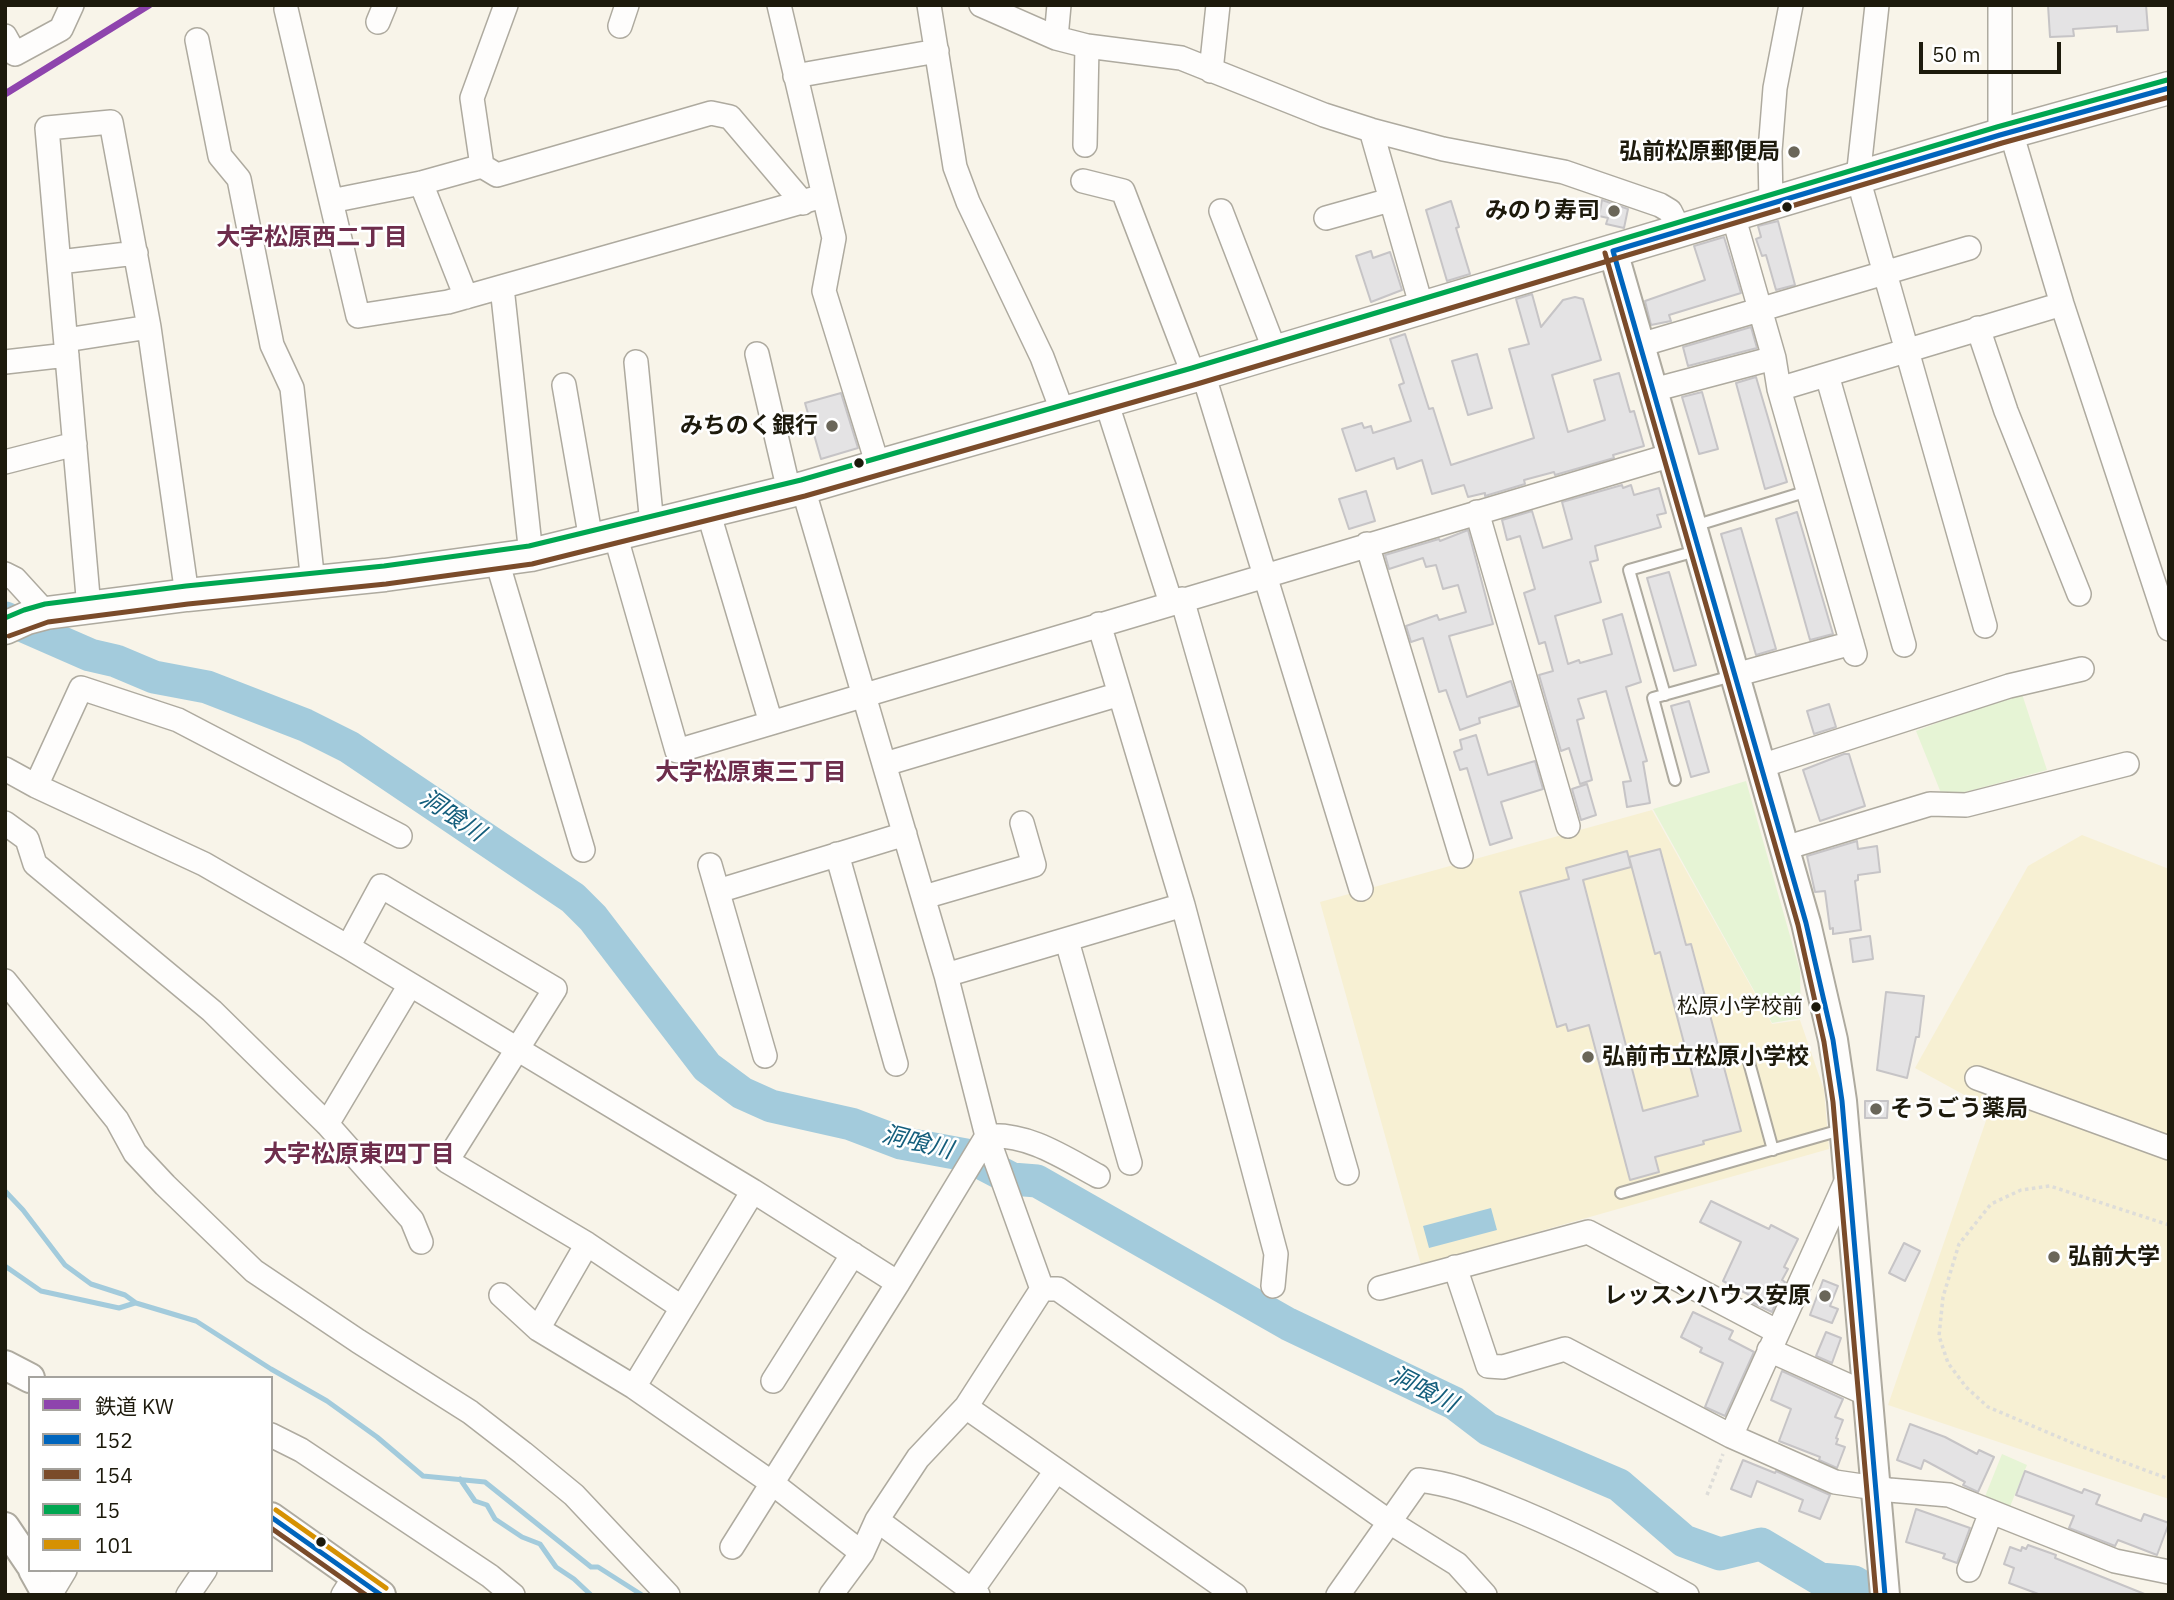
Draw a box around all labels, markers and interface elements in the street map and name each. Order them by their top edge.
scale bar [1922,28,2064,72]
text: 50 m [1932,40,1981,68]
place label: 弘前松原郵便局 [1619,138,1780,166]
marker: 弘前松原郵便局 [1786,144,1802,160]
place label: みのり寿司 [1485,197,1600,225]
unlabelled marker [1780,200,1794,214]
marker: みのり寿司 [1606,203,1622,219]
district label: 大字松原西二丁目 [216,224,408,252]
place label: みちのく銀行 [680,412,818,440]
marker: みちのく銀行 [824,418,840,434]
unlabelled marker [852,456,866,470]
district label: 大字松原東三丁目 [655,759,847,787]
water label: 洞喰川 [414,784,490,848]
place label: 松原小学校前 [1677,994,1803,1020]
marker: 松原小学校前 [1809,1000,1823,1014]
place label: 弘前市立松原小学校 [1602,1043,1809,1071]
marker: 弘前市立松原小学校 [1580,1049,1596,1065]
place label: そうごう薬局 [1890,1095,2028,1123]
marker: そうごう薬局 [1868,1101,1884,1117]
water label: 洞喰川 [879,1120,955,1166]
district label: 大字松原東四丁目 [263,1141,455,1169]
place label: 弘前大学 [2068,1243,2160,1271]
marker: 弘前大学 [2046,1249,2062,1265]
place label: レッスンハウス安原 [1604,1282,1811,1310]
marker: レッスンハウス安原 [1817,1288,1833,1304]
water label: 洞喰川 [1384,1361,1462,1419]
legend [28,1376,273,1572]
text: 鉄道 KW [95,1392,174,1420]
text: 152 [95,1426,133,1454]
text: 154 [95,1461,133,1489]
text: 15 [95,1496,120,1524]
text: 101 [95,1531,133,1559]
unlabelled marker [314,1535,328,1549]

